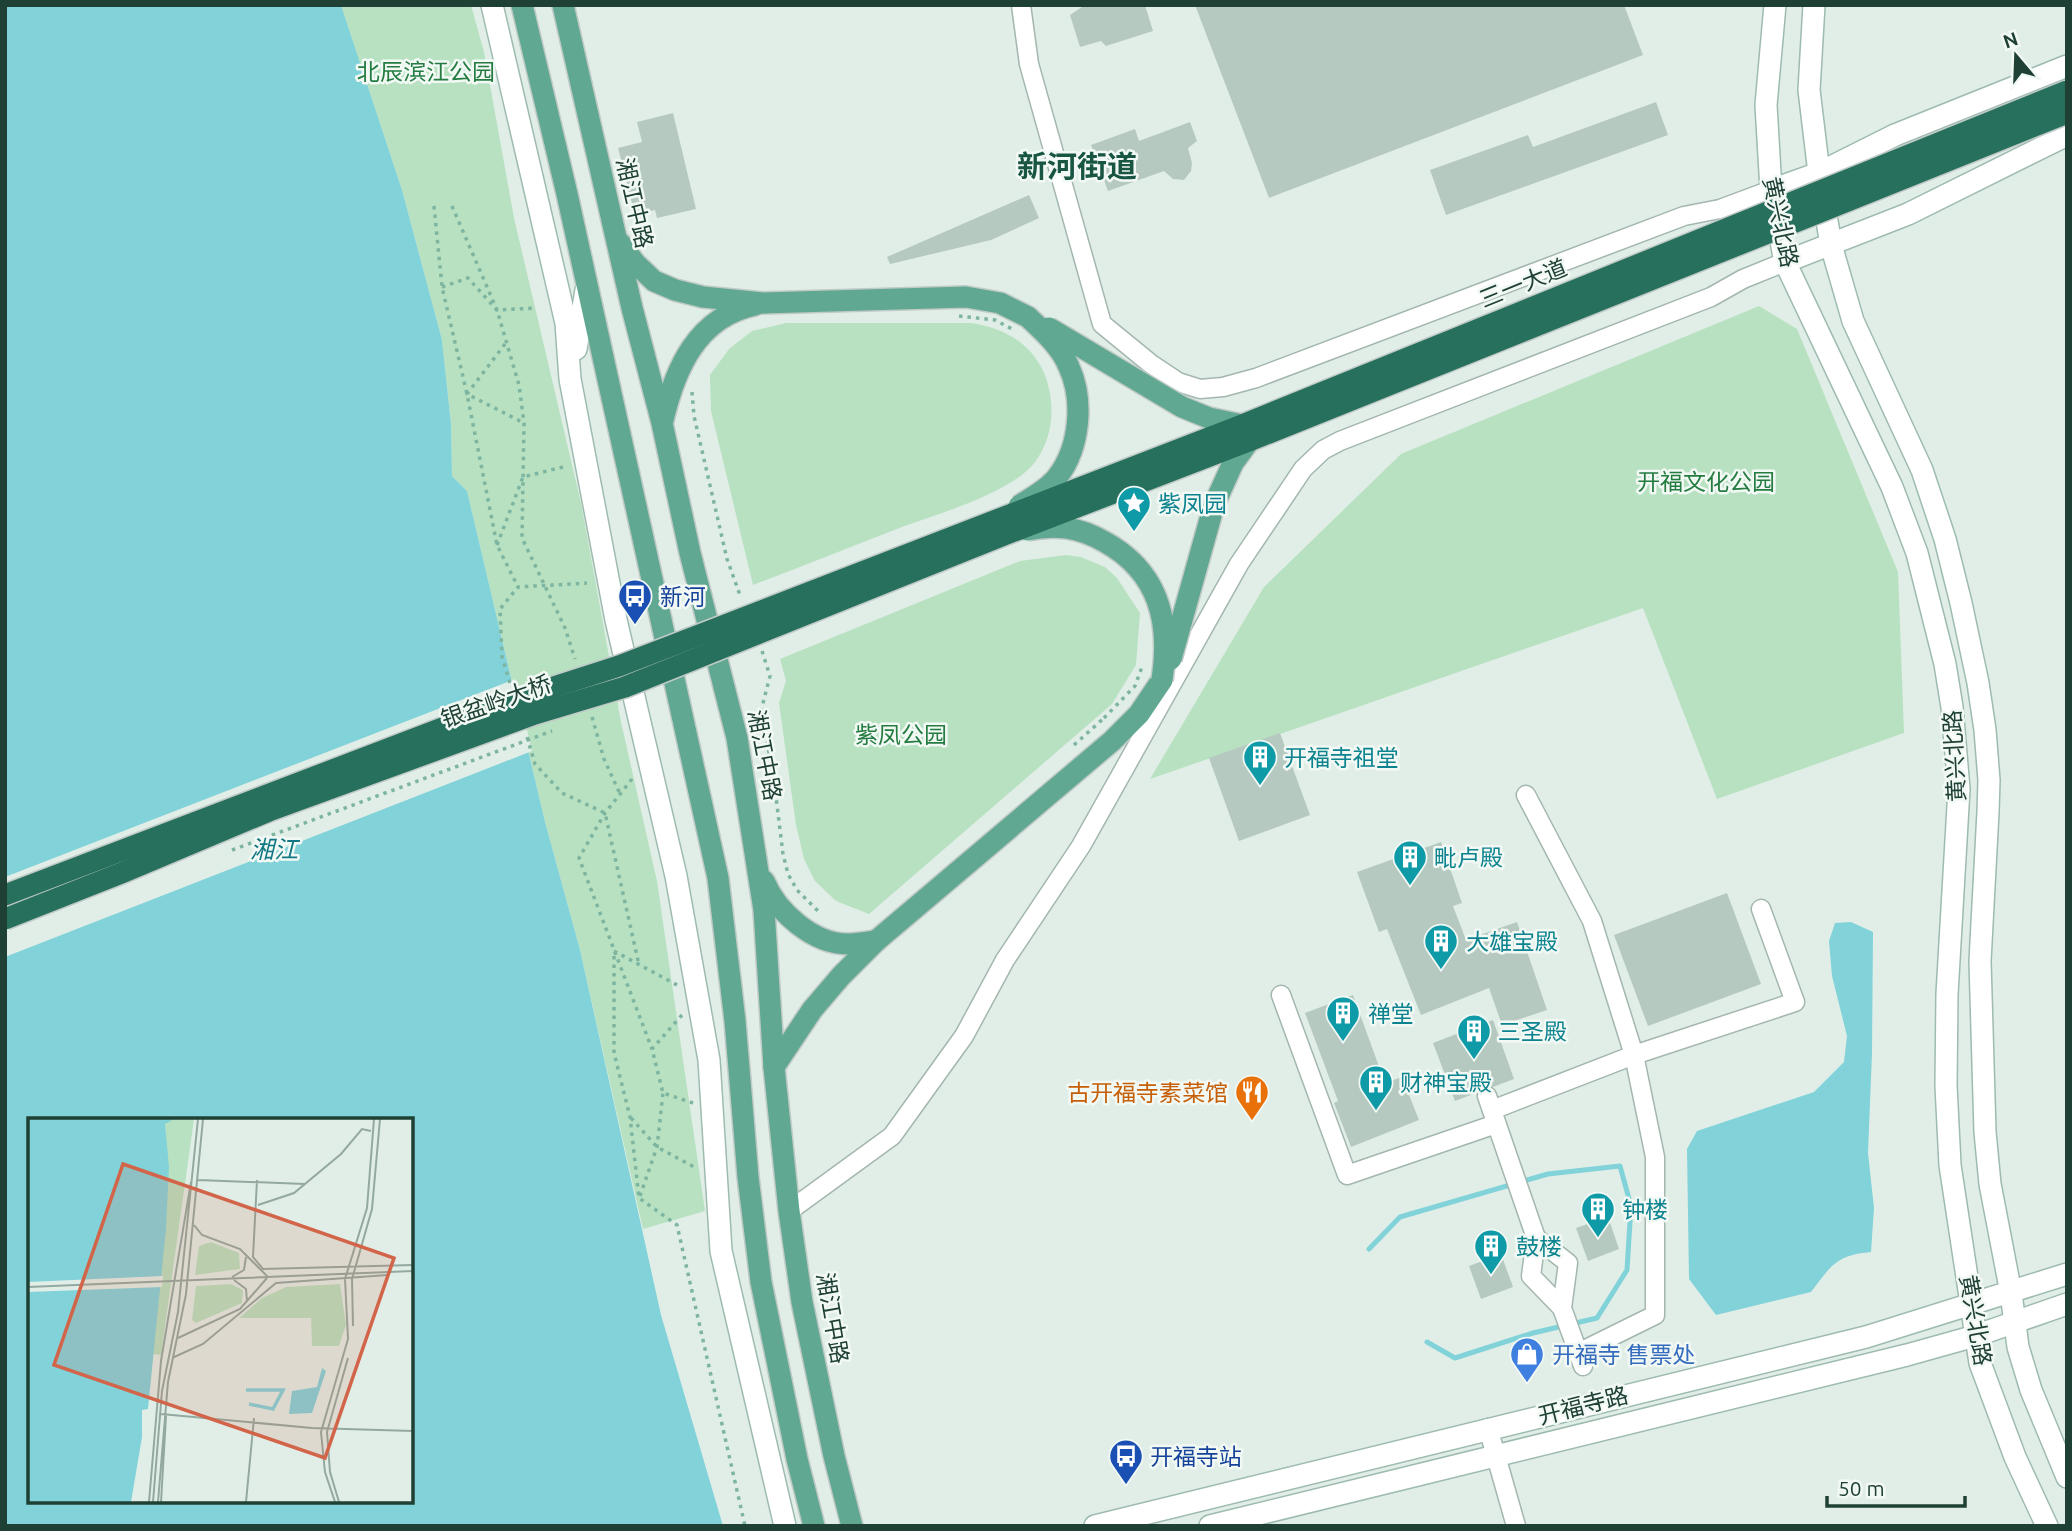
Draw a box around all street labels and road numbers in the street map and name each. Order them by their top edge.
street label: 湘江中路 [612,155,658,251]
street label: 黄兴北路 [1759,174,1803,270]
street label: 三一大道 [1476,254,1570,312]
street label: 银盆岭大桥 [438,670,554,732]
street label: 湘江中路 [744,707,786,803]
street label: 黄兴北路 [1939,709,1969,803]
street label: 湘江中路 [813,1271,853,1365]
street label: 黄兴北路 [1956,1273,1996,1367]
street label: 开福寺路 [1535,1382,1631,1428]

